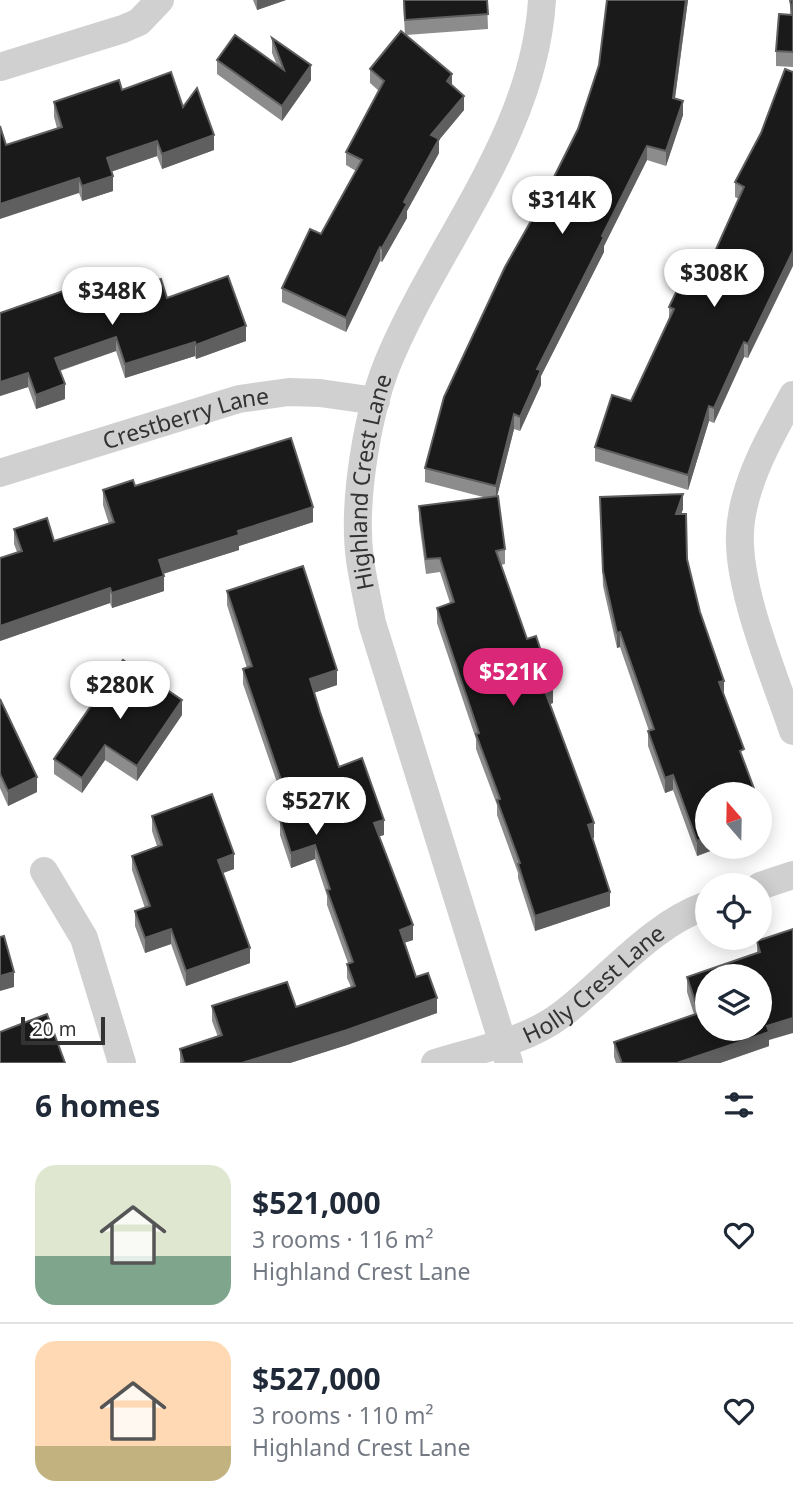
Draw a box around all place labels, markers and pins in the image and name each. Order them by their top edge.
pin: $314K [513,176,611,236]
pin: $308K [665,250,763,309]
pin: $348K [63,268,161,327]
pin: $521K [464,648,562,708]
pin: $280K [71,662,169,721]
pin: $527K [267,778,365,837]

